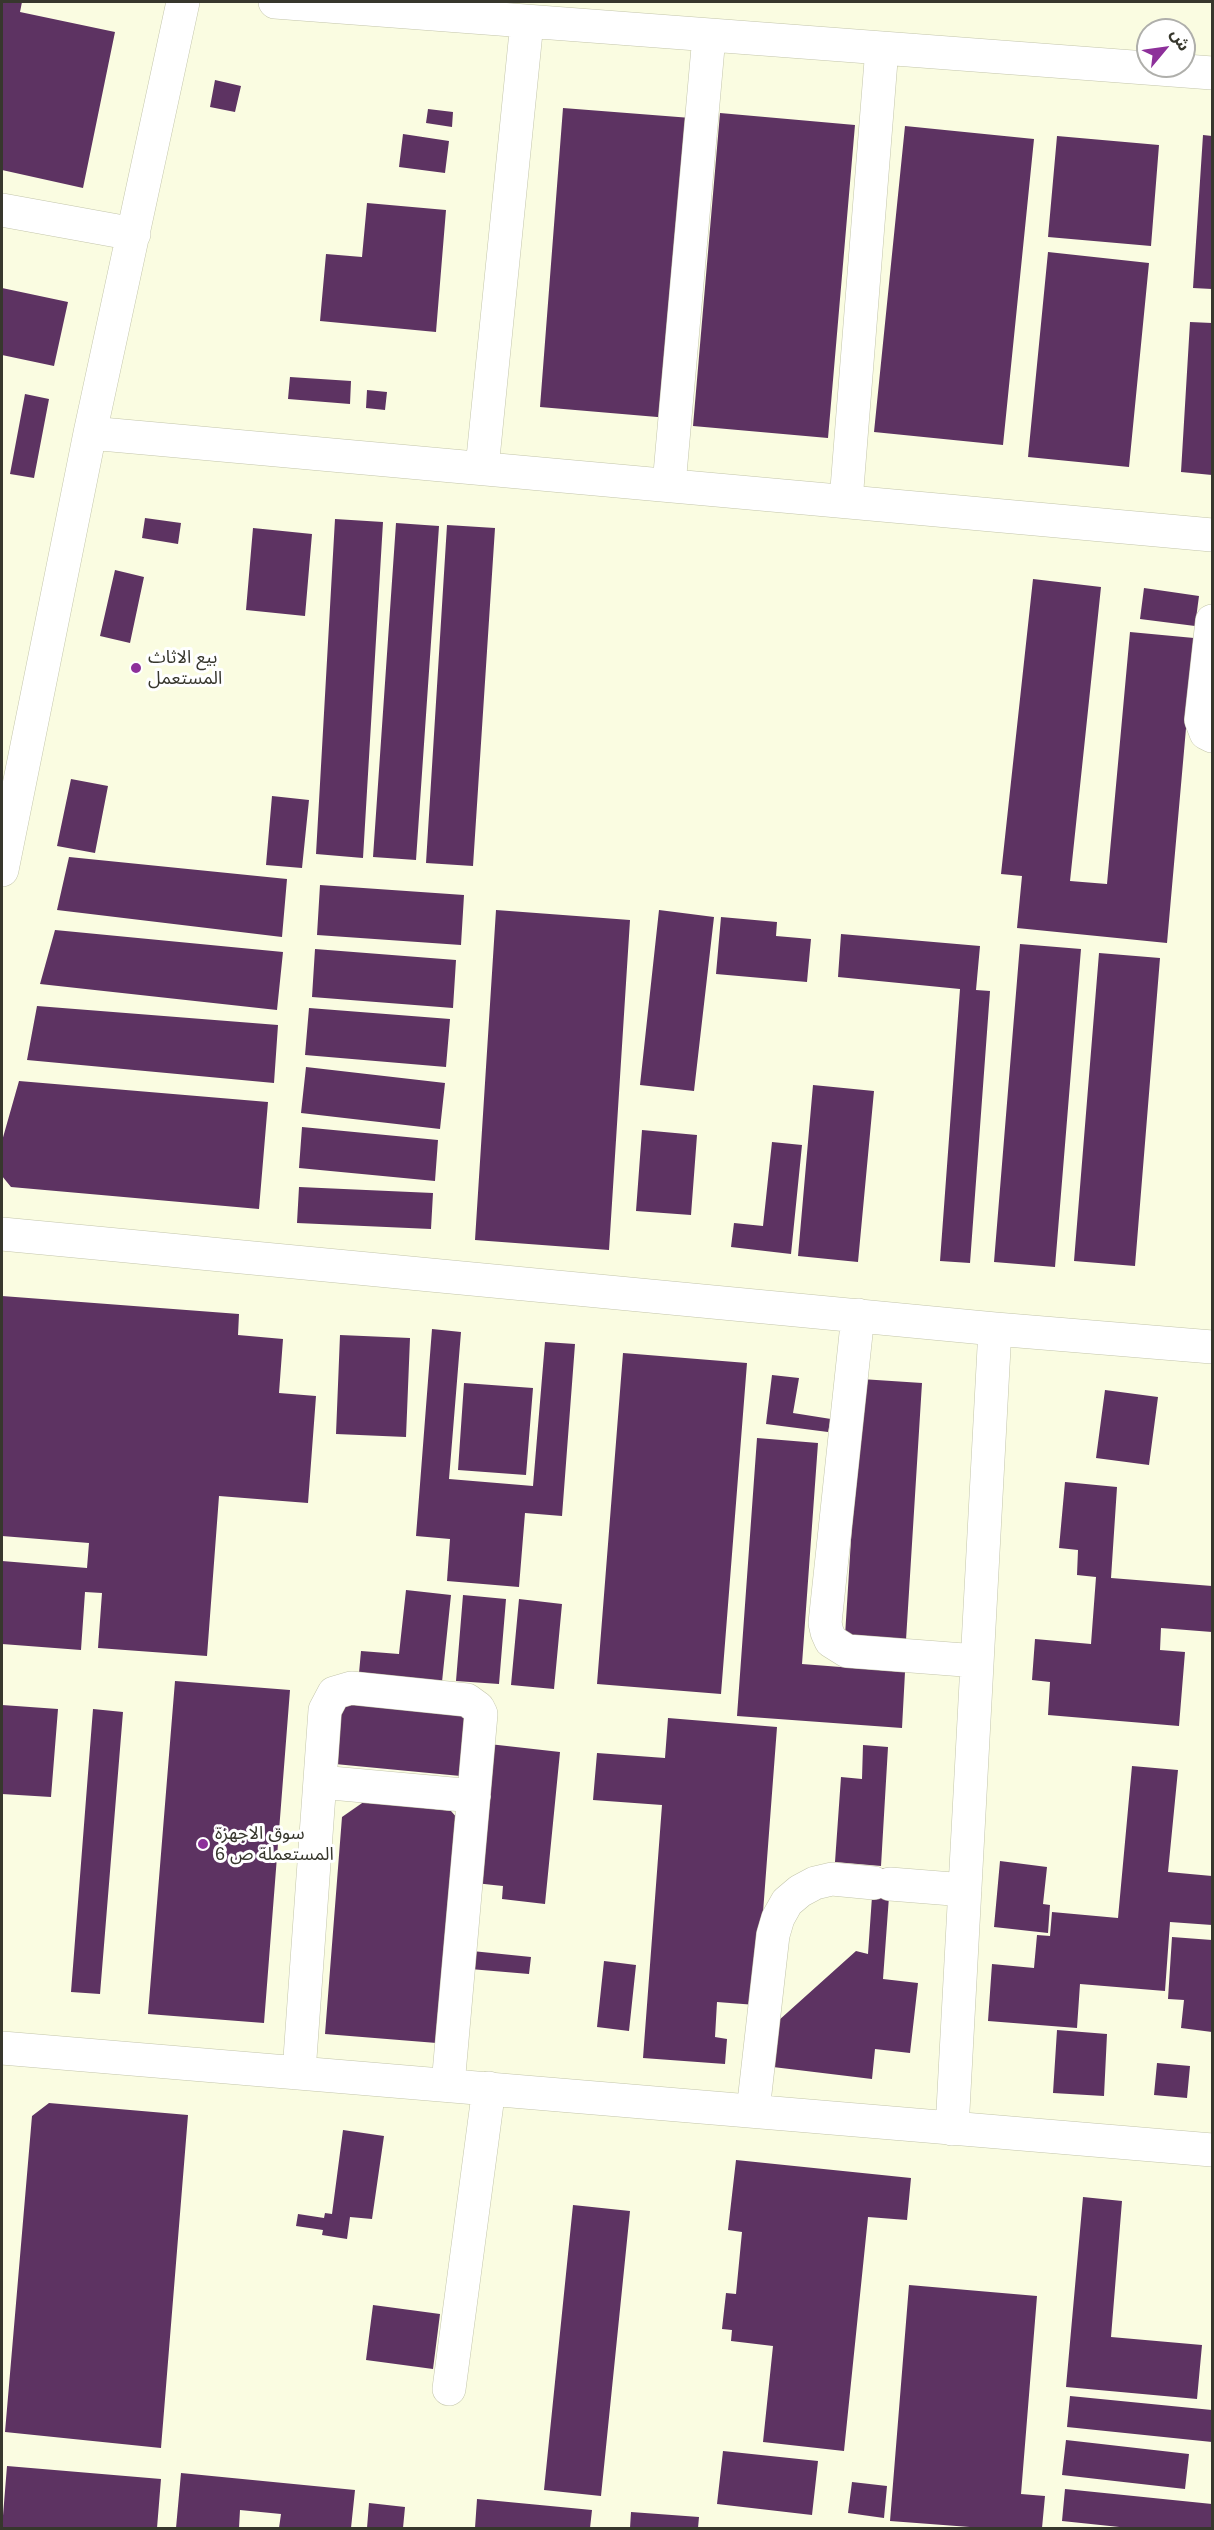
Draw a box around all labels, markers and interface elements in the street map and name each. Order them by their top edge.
north arrow [1136,18,1196,78]
text: ش [1168,26,1193,54]
place label: بيع الاثاث المستعمل [148,647,222,690]
marker: بيع الاثاث المستعمل [129,661,143,675]
place label: سوق الاجهزة المستعملة ص 6 [215,1823,334,1866]
marker: سوق الاجهزة المستعملة ص 6 [196,1837,210,1851]

